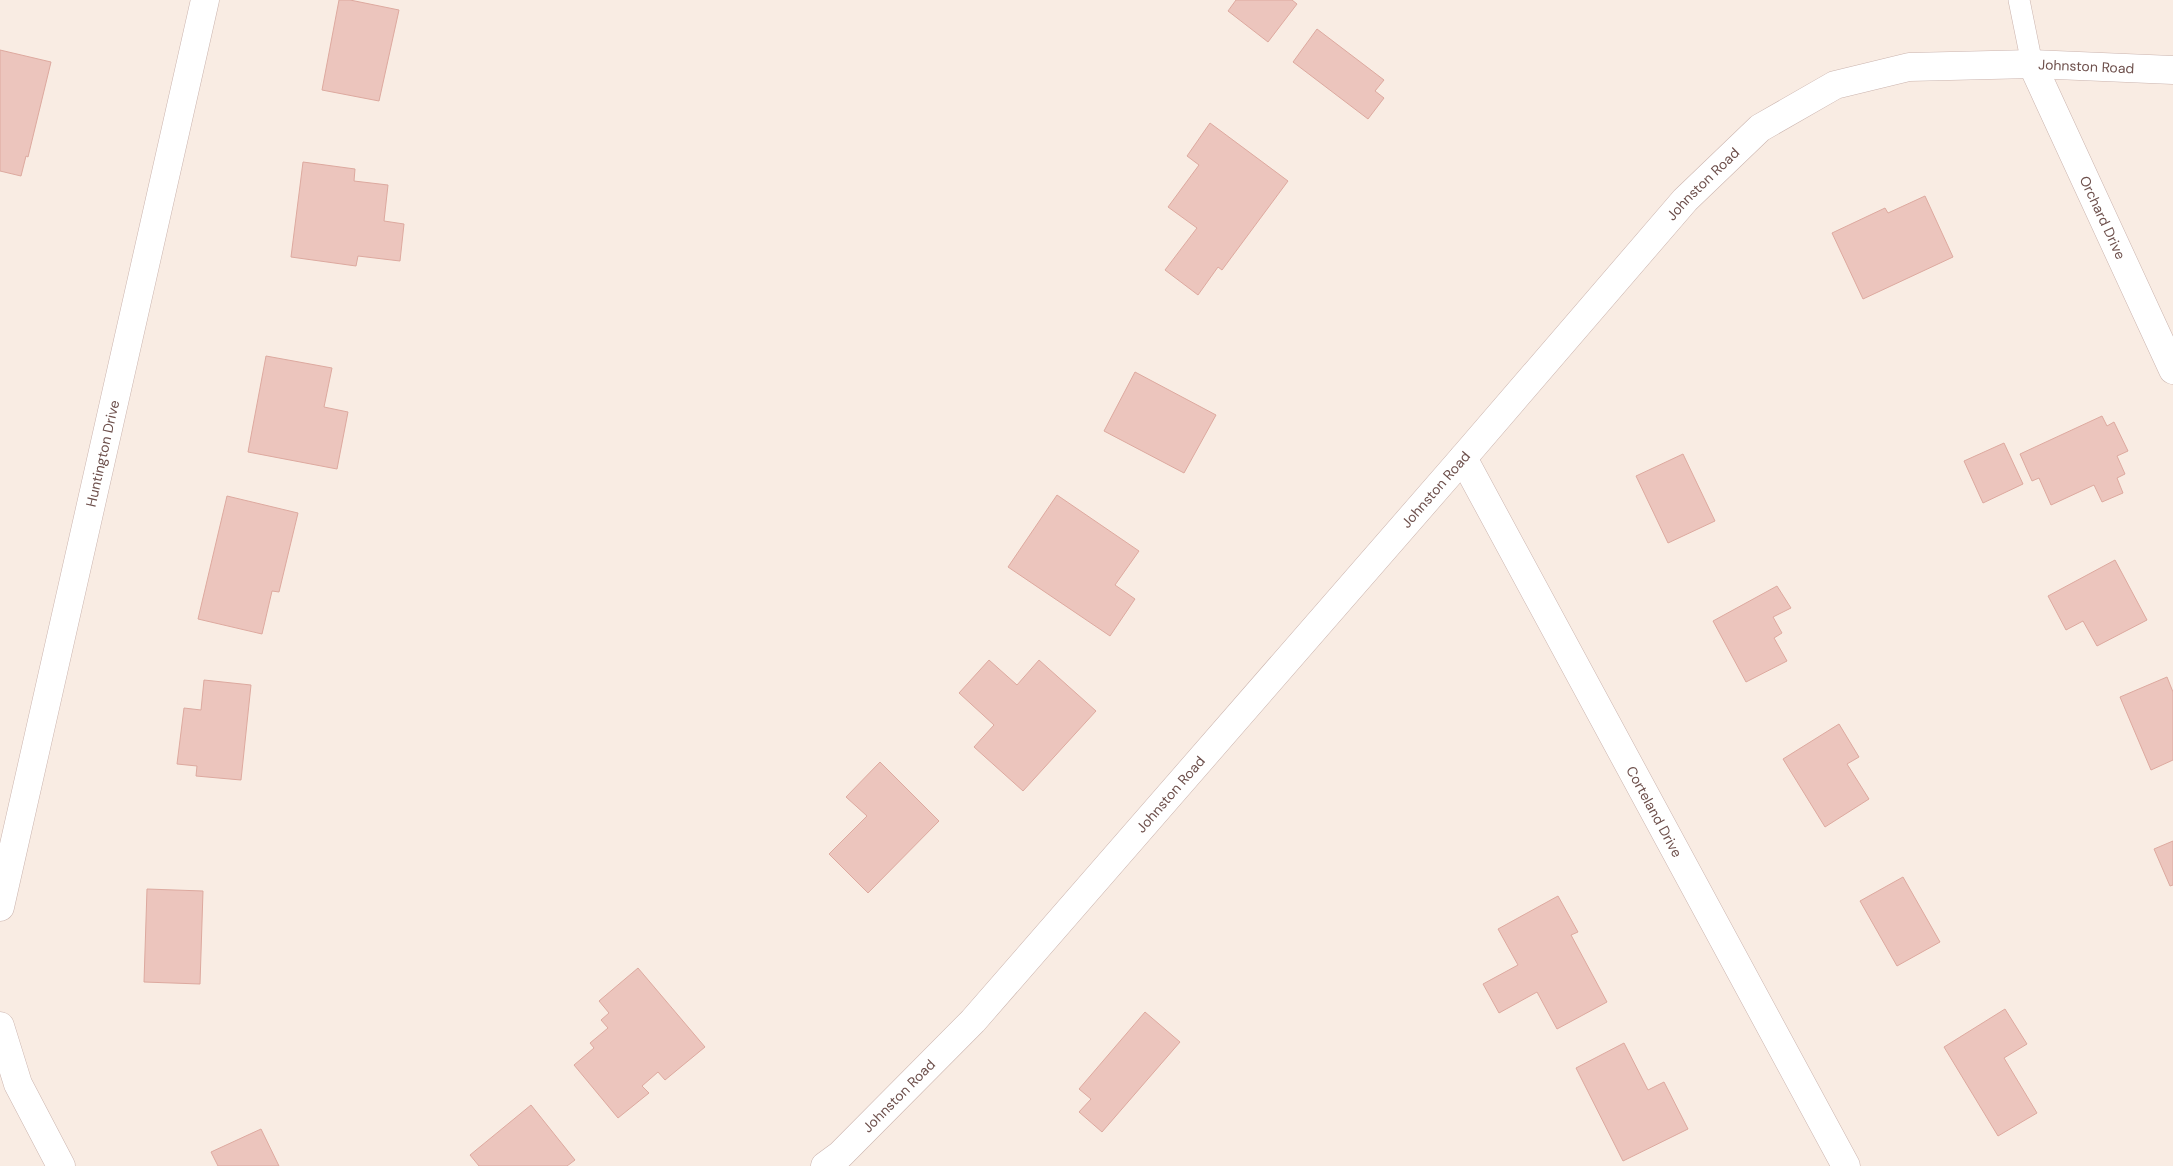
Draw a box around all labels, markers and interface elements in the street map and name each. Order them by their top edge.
street label: Johnston Road [2038,55,2135,77]
street label: Johnston Road [1662,144,1743,224]
street label: Orchard Drive [2076,173,2130,262]
street label: Huntington Drive [82,398,123,509]
street label: Johnston Road [1397,447,1474,532]
street label: Johnston Road [1132,752,1209,836]
street label: Corteland Drive [1622,763,1686,860]
street label: Johnston Road [858,1055,939,1136]

